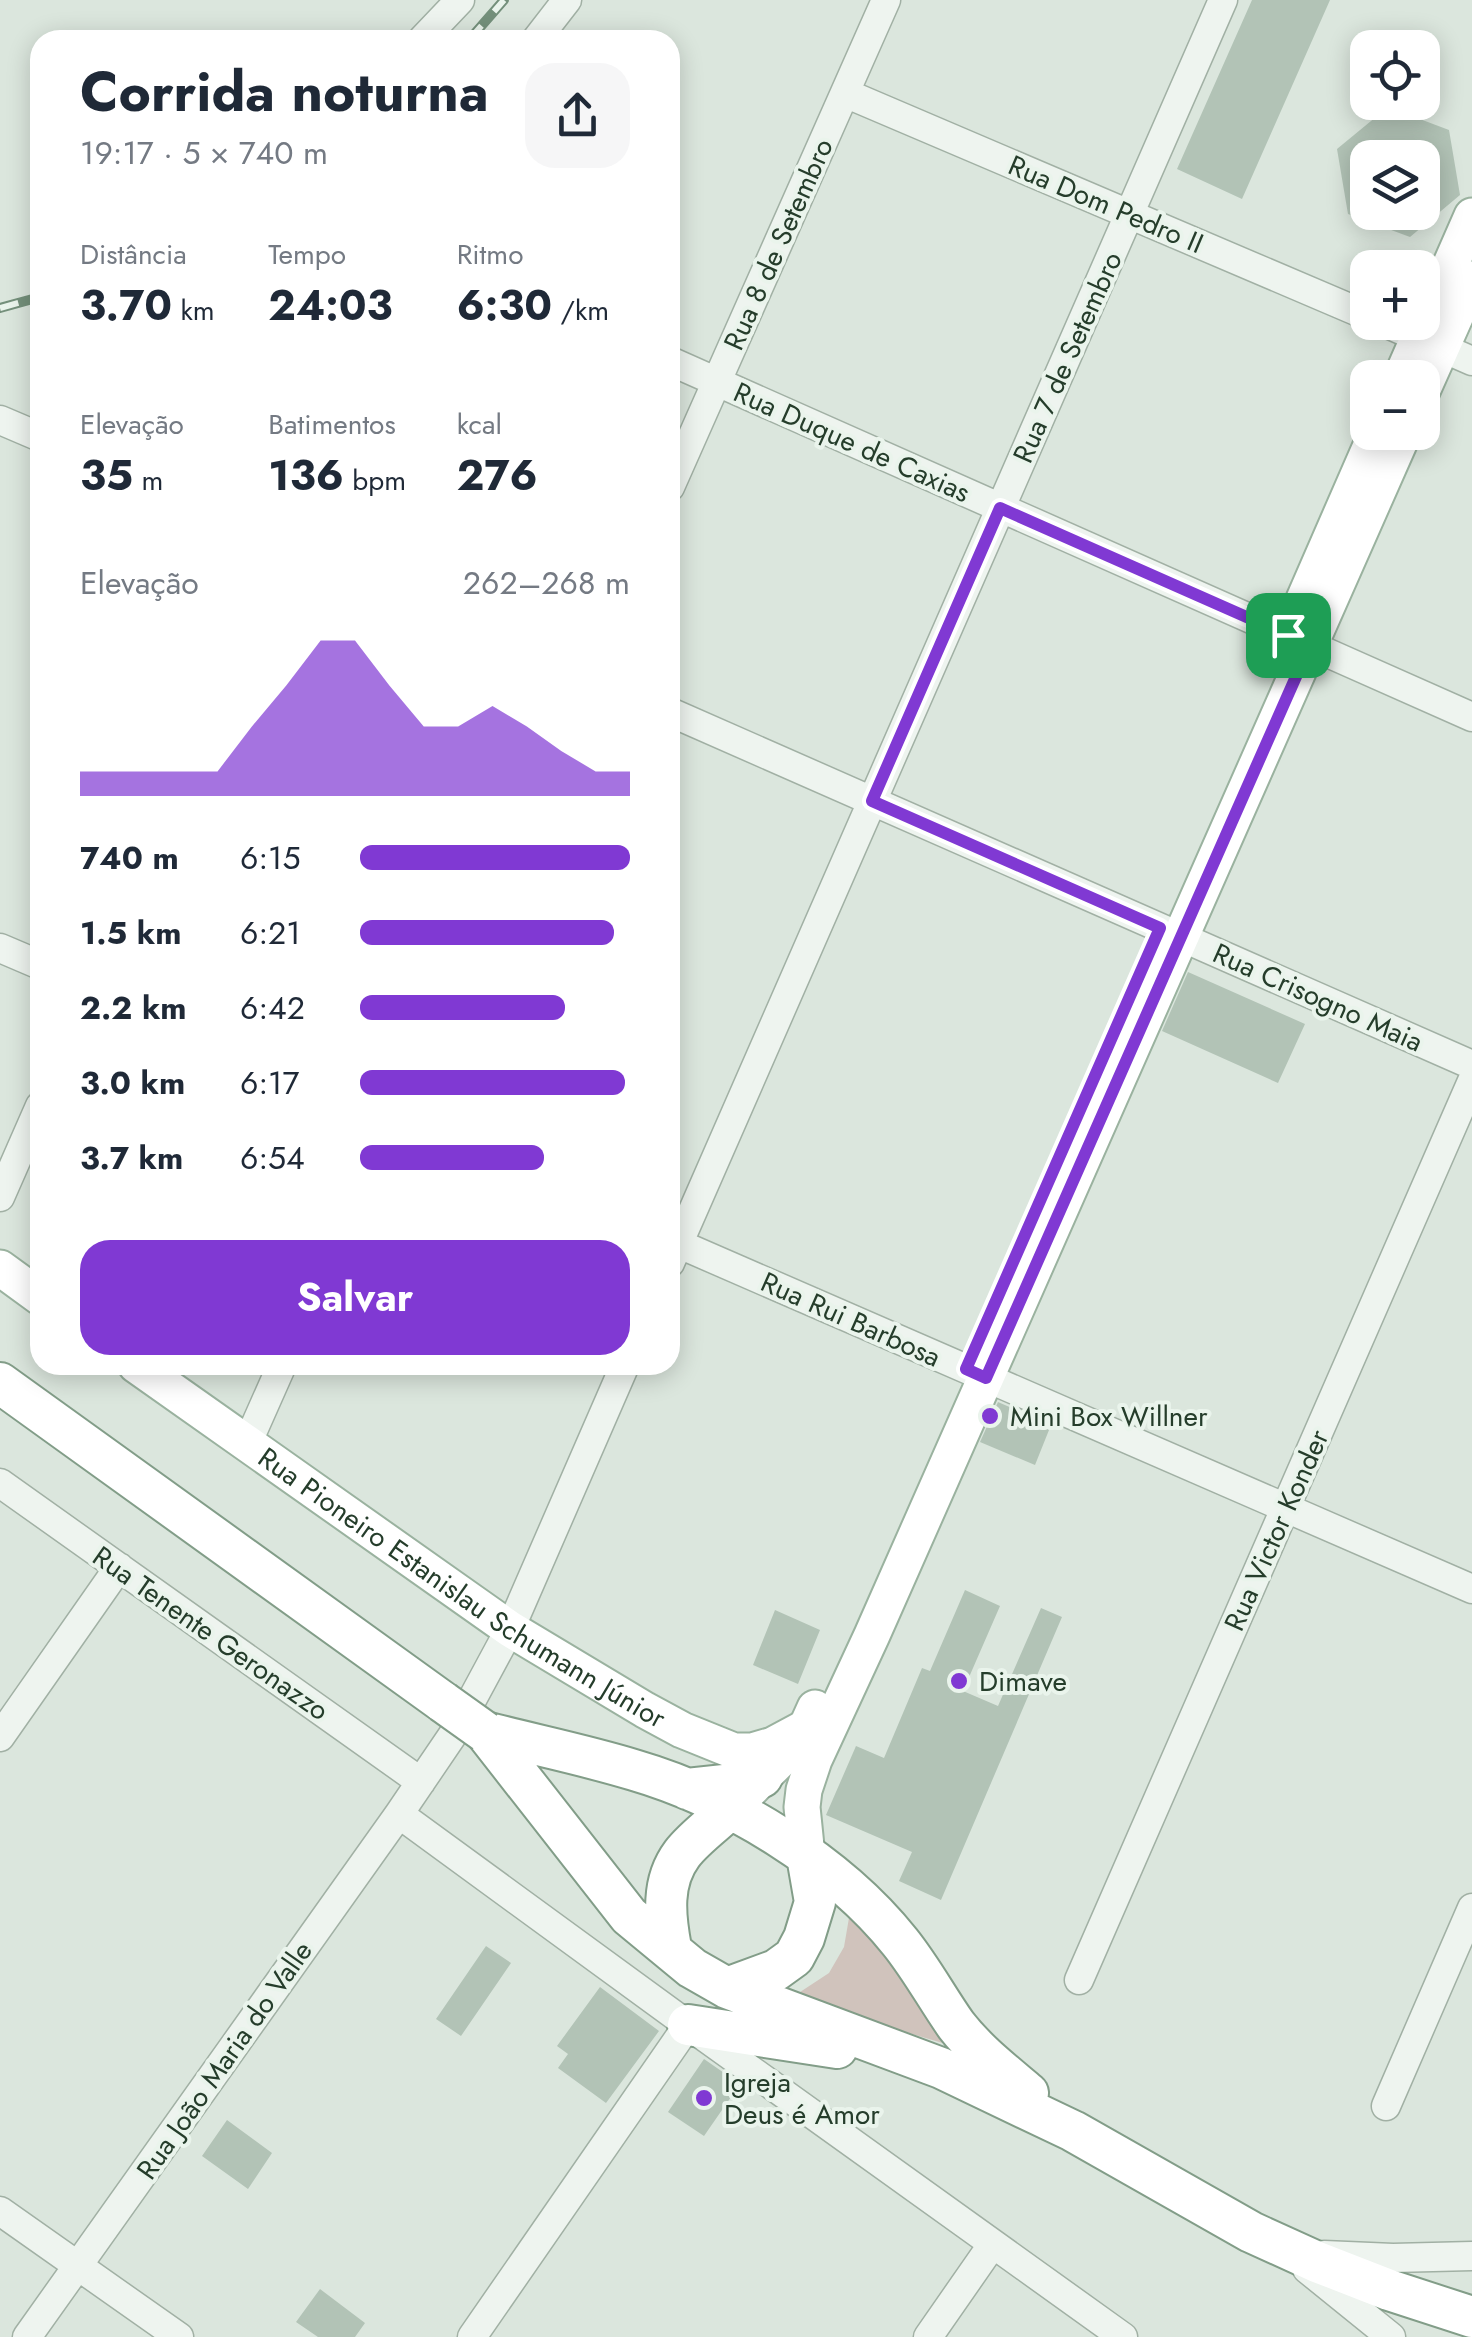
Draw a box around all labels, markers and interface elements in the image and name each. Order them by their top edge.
map controls [1350,30,1440,450]
button: locate [1350,30,1440,120]
text: Corrida noturna [80,52,489,132]
button: share [525,63,630,168]
text: 19:17 · 5 × 740 m [80,130,328,176]
street label: Rua 8 de Setembro [713,132,844,357]
button: layers [1350,140,1440,230]
street label: Rua Dom Pedro II [1002,145,1210,264]
text: Distância [80,234,187,275]
text: Tempo [268,234,346,275]
text: Ritmo [457,234,523,275]
street label: Rua 7 de Setembro [1003,245,1132,469]
button: + [1350,250,1440,340]
text: 3.70 [80,275,172,336]
text: 24:03 [268,275,393,336]
text: 6:30 [457,275,552,336]
text: km [172,290,215,331]
text: /km [552,290,609,331]
button: − [1350,360,1440,450]
street label: Rua Duque de Caxias [727,372,976,513]
text: Elevação [80,404,184,445]
text: Batimentos [268,404,396,445]
text: kcal [457,404,502,445]
text: 35 [80,445,133,506]
text: 136 [268,445,344,506]
text: 276 [457,445,538,506]
text: m [133,460,163,501]
text: bpm [344,460,406,501]
text: Elevação [80,560,199,606]
text: 262–268 m [463,560,630,606]
pin [1246,593,1331,678]
icon: arrive [1261,608,1316,663]
text: 740 m [80,835,179,881]
text: 6:15 [240,835,300,881]
text: 1.5 km [80,910,182,956]
text: 6:21 [240,910,301,956]
street label: Rua Crisogno Maia [1206,933,1429,1062]
text: 2.2 km [80,985,187,1031]
text: 6:42 [240,985,305,1031]
text: 3.0 km [80,1060,185,1106]
text: 6:17 [240,1060,299,1106]
text: 3.7 km [80,1135,183,1181]
text: 6:54 [240,1135,305,1181]
button: Salvar [80,1240,630,1355]
street label: Rua Rui Barbosa [754,1261,947,1377]
place label: Mini Box Willner [1010,1396,1208,1437]
marker: Mini Box Willner [979,1405,1001,1427]
street label: Rua Victor Konder [1214,1423,1339,1637]
street label: Rua Pioneiro Estanislau Schumann Júnior [250,1437,673,1739]
street label: Rua Tenente Geronazzo [84,1536,337,1731]
place label: Dimave [979,1661,1067,1702]
marker: Dimave [948,1670,970,1692]
street label: Rua João Maria do Valle [127,1933,322,2188]
place label: Igreja Deus é Amor [724,2062,880,2135]
marker: Igreja Deus é Amor [693,2087,715,2109]

